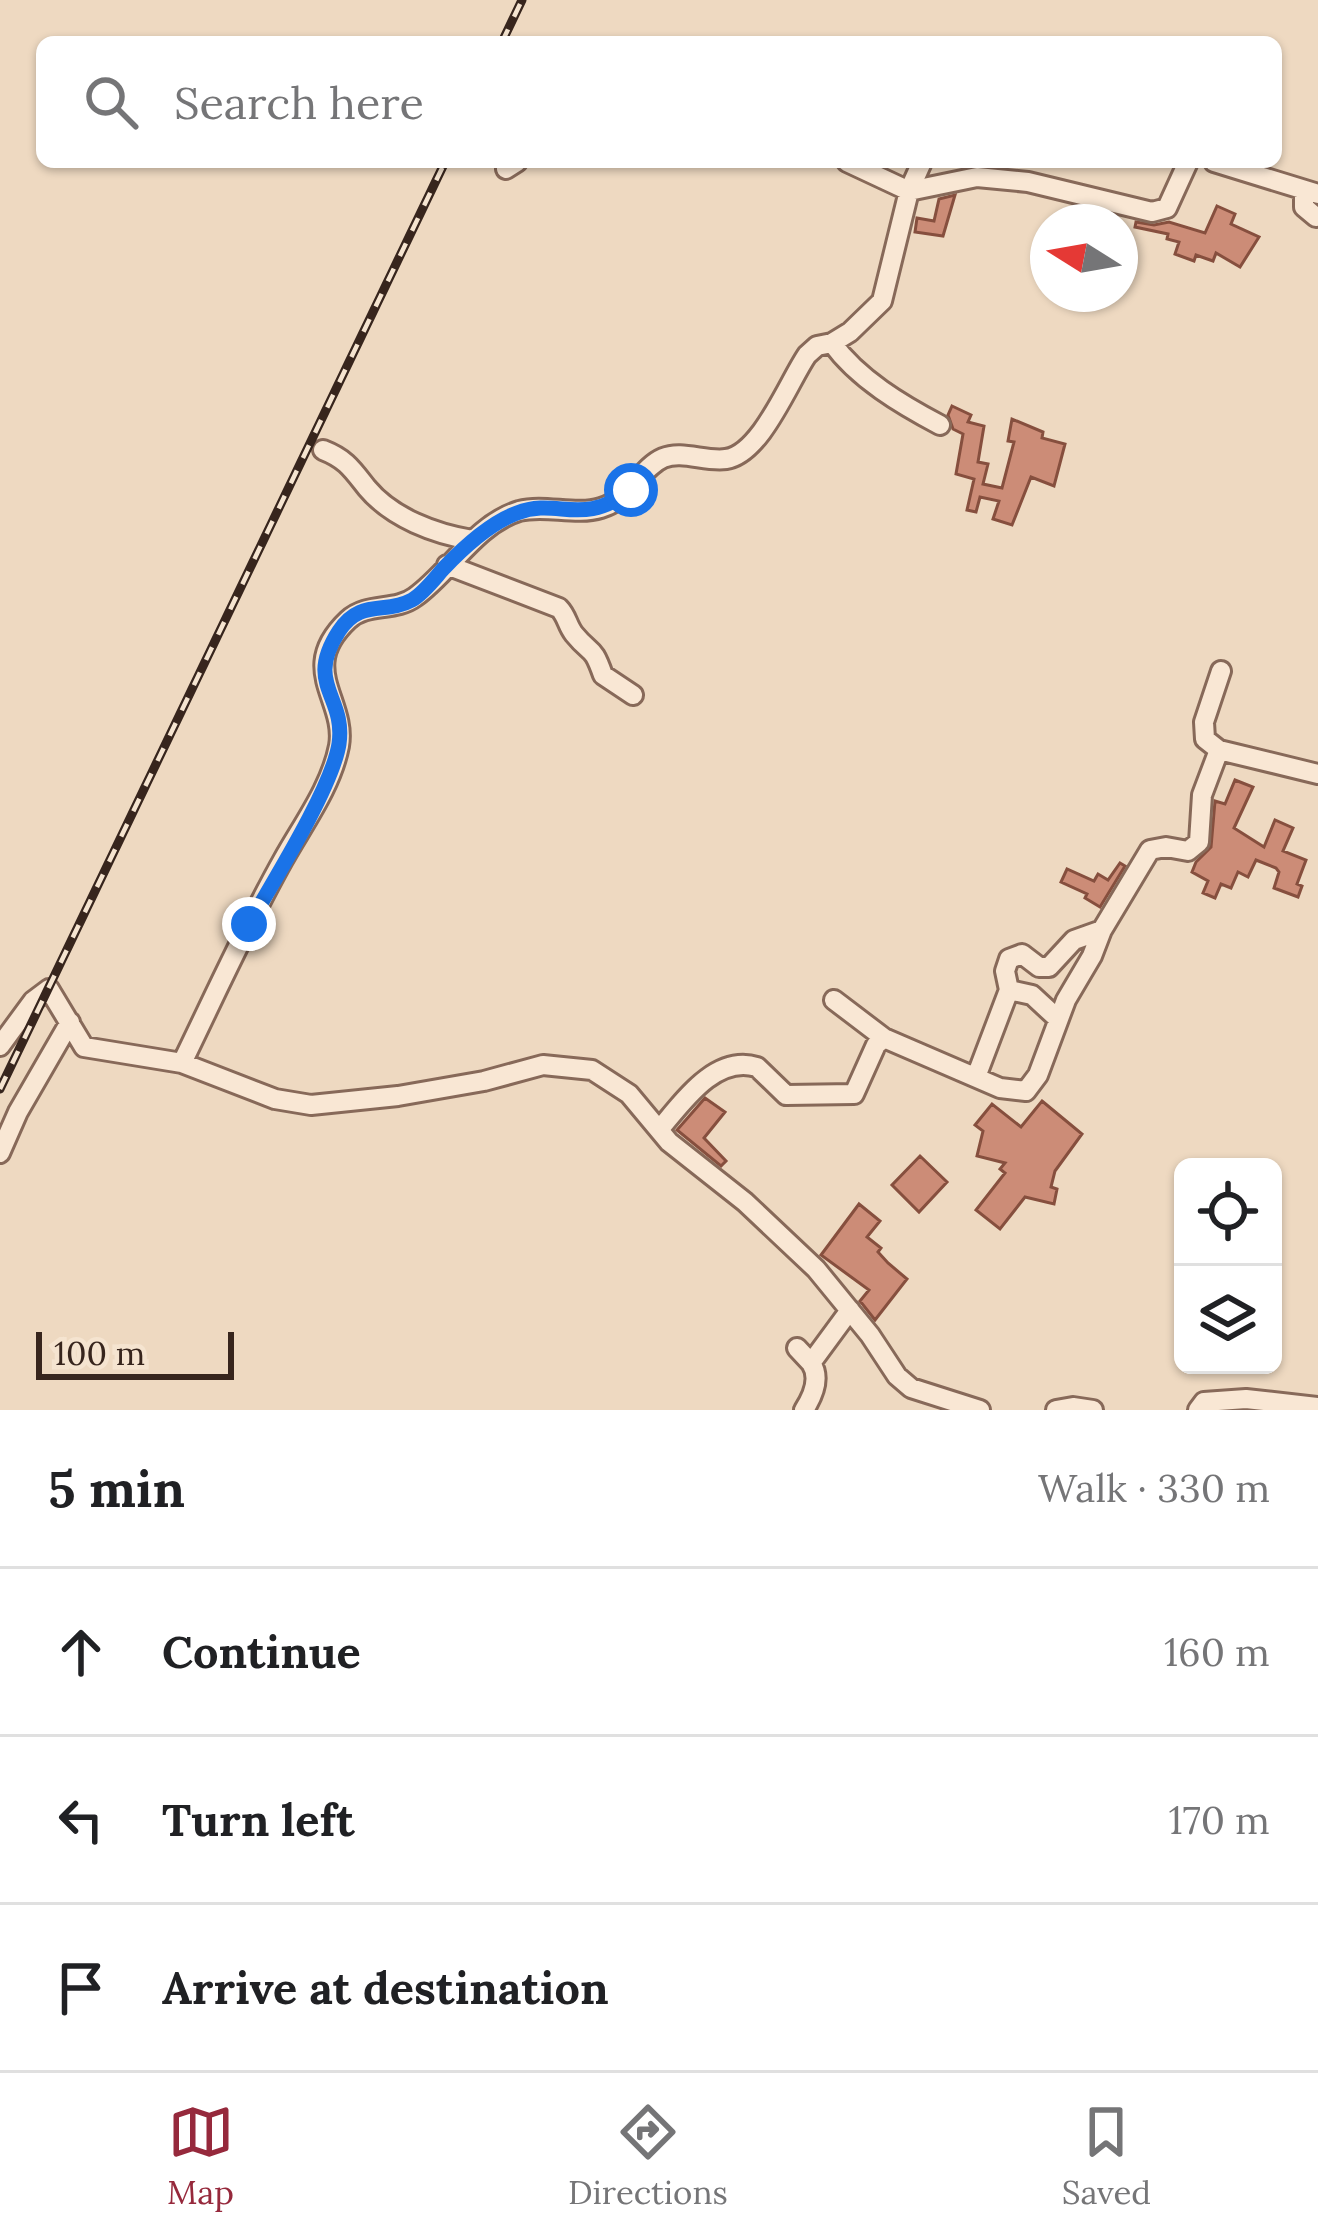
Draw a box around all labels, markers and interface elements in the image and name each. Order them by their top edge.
search box [36,36,1282,168]
icon: search [78,69,144,135]
text: Search here [174,74,424,131]
north arrow [1030,204,1138,312]
route start [604,463,658,517]
route end [222,897,276,951]
map controls [1174,1158,1282,1374]
button: locate [1174,1158,1282,1266]
button: layers [1174,1266,1282,1374]
scale bar [36,1326,234,1379]
text: 100 m [54,1332,145,1374]
text: 5 min [48,1456,185,1521]
text: Walk · 330 m [1038,1463,1270,1513]
icon: ahead [48,1619,114,1685]
text: Continue [162,1623,361,1680]
text: 160 m [1164,1627,1270,1677]
icon: left [48,1787,114,1853]
text: Turn left [162,1791,355,1848]
text: 170 m [1168,1795,1270,1845]
icon: arrive [48,1955,114,2021]
text: Arrive at destination [162,1959,609,2016]
tab: Map [167,2099,234,2213]
tab: Directions [568,2099,728,2213]
tab: Saved [1062,2099,1151,2213]

